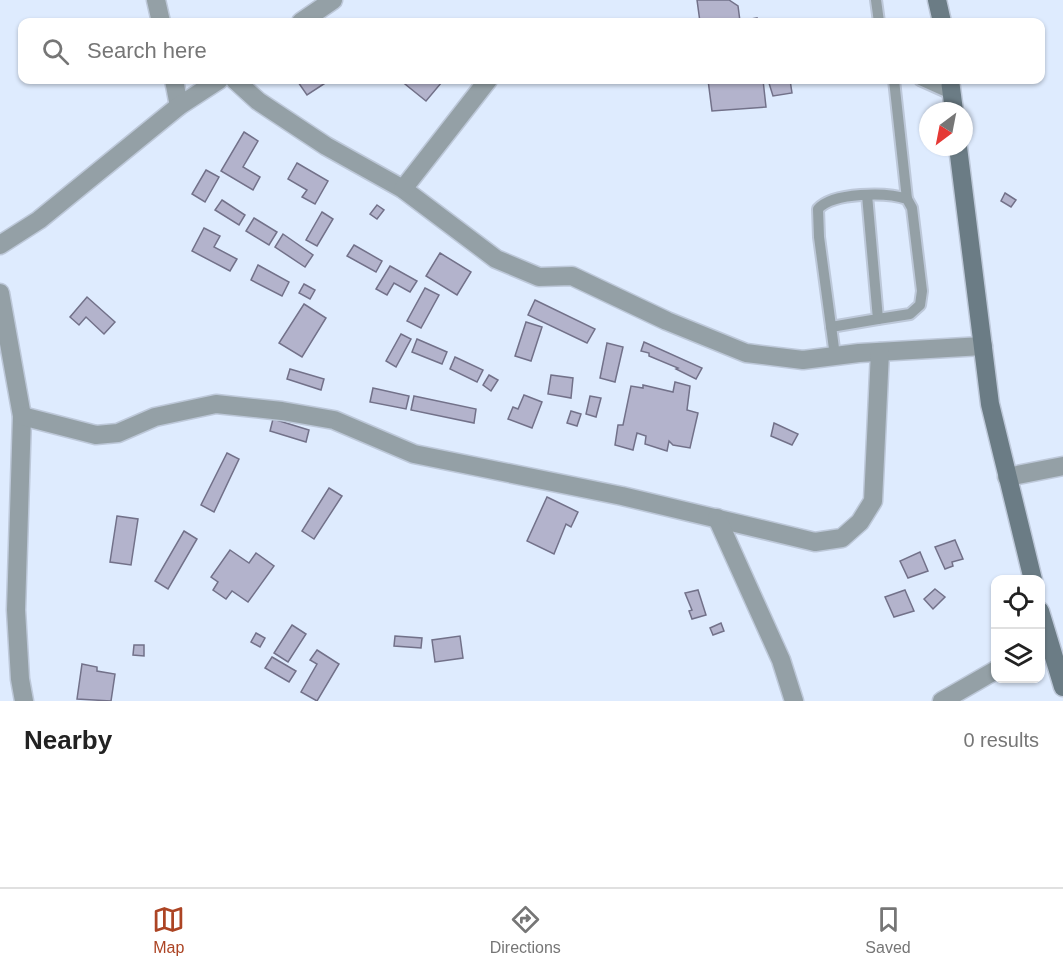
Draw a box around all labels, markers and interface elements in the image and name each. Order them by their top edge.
search box [18,18,1045,84]
icon: search [39,35,72,68]
text: Search here [87,38,207,63]
north arrow [919,102,973,156]
map controls [991,575,1045,683]
button: locate [991,575,1045,629]
button: layers [991,629,1045,683]
text: Nearby [24,725,112,755]
text: 0 results [963,729,1039,751]
tab: Map [152,903,185,957]
tab: Directions [490,903,561,957]
tab: Saved [865,903,911,957]

